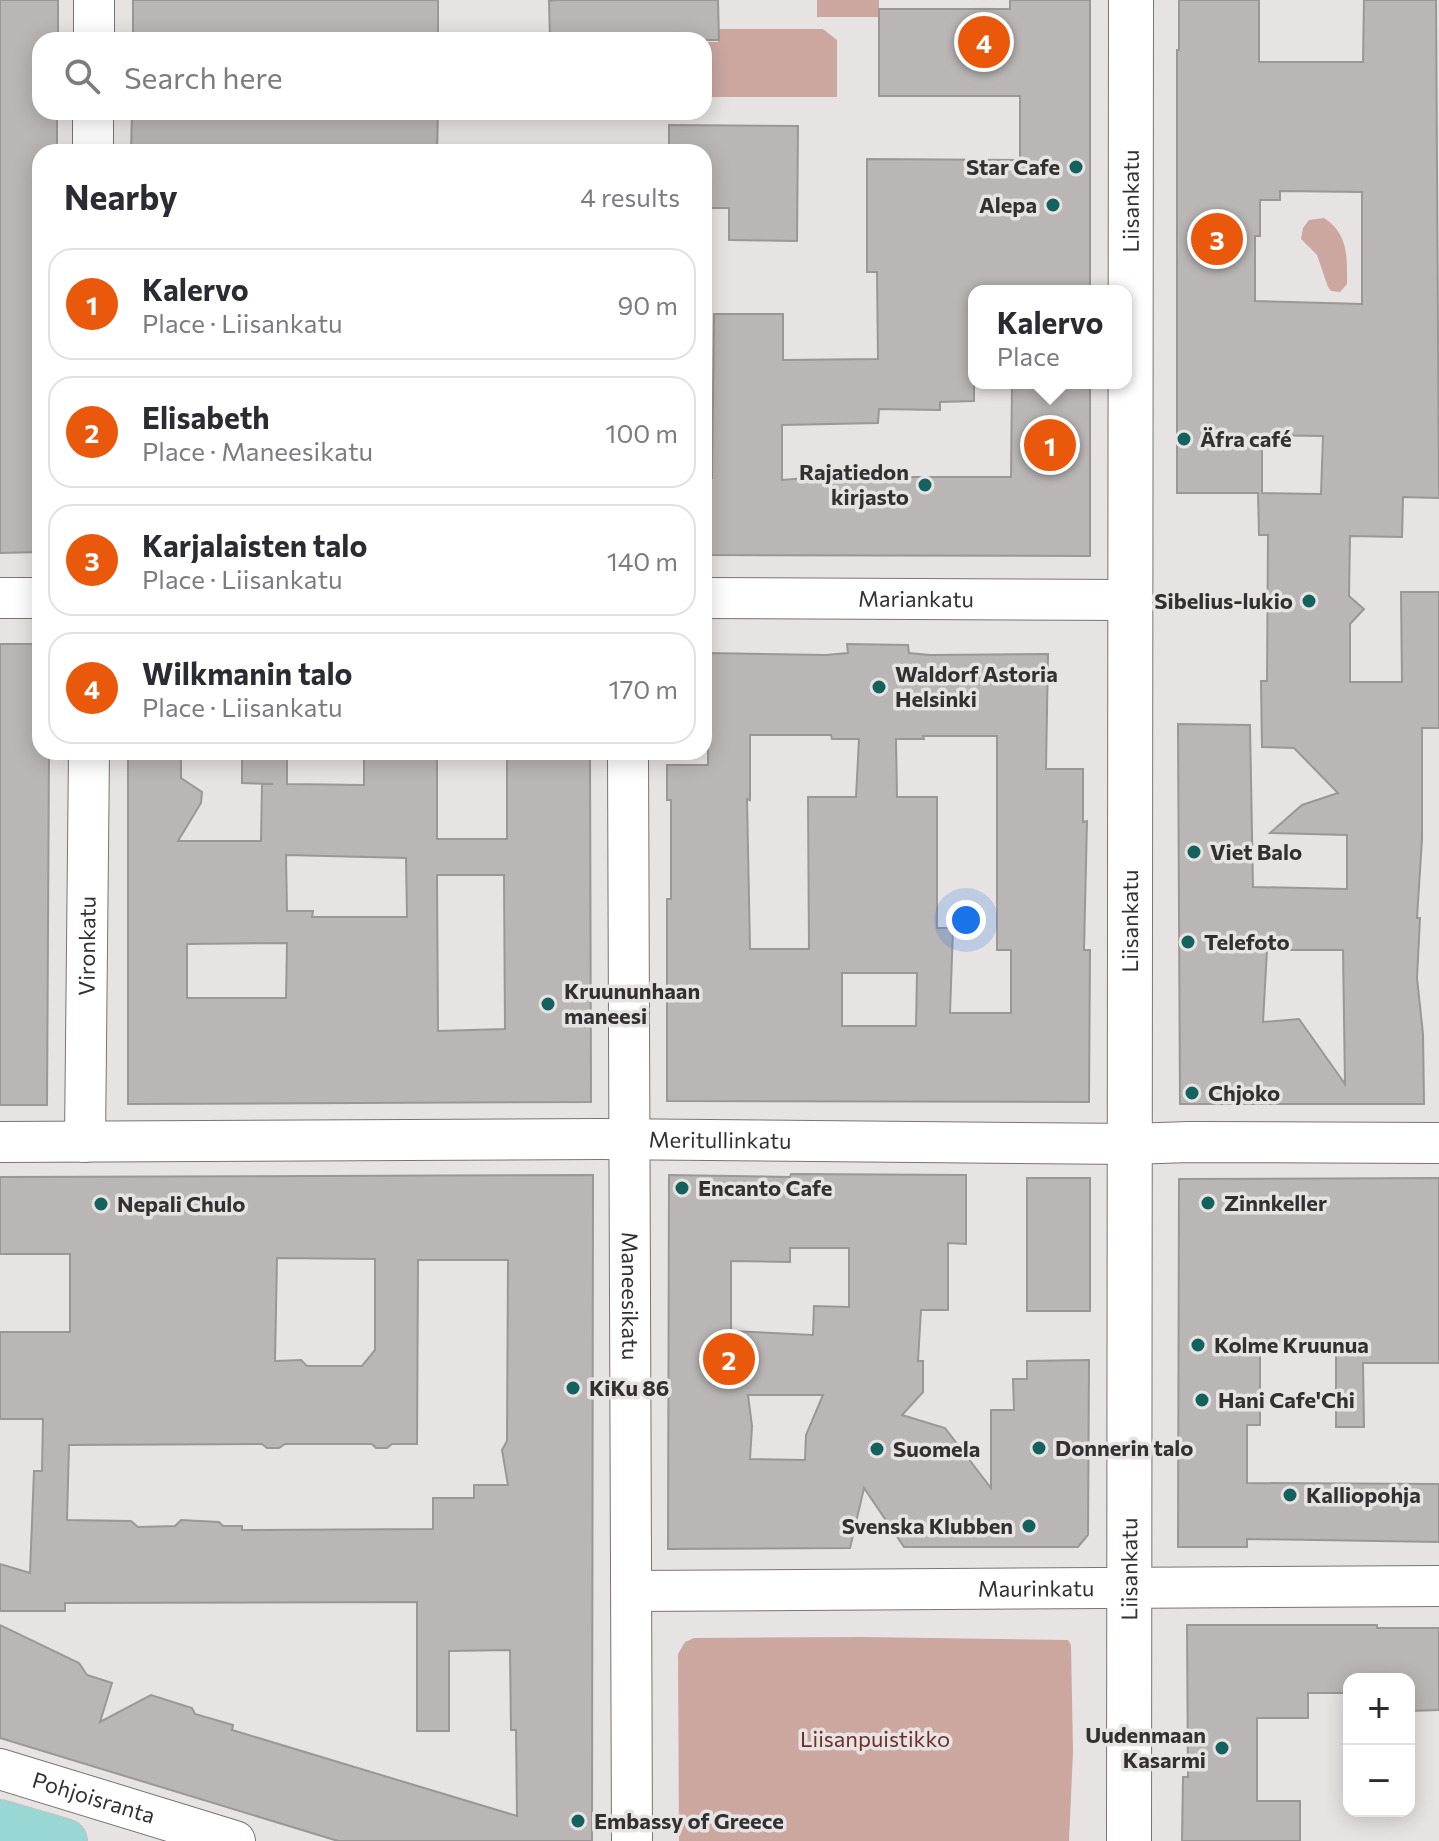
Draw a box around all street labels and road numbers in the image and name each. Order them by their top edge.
street label: Liisankatu [1117,150,1144,252]
street label: Mariankatu [858,585,974,612]
street label: Liisankatu [1116,870,1143,972]
street label: Vironkatu [72,896,101,996]
street label: Meritullinkatu [649,1125,791,1154]
street label: Maneesikatu [617,1232,644,1360]
street label: Liisankatu [1115,1518,1142,1620]
street label: Maurinkatu [978,1574,1094,1602]
street label: Pohjoisranta [29,1766,158,1829]

